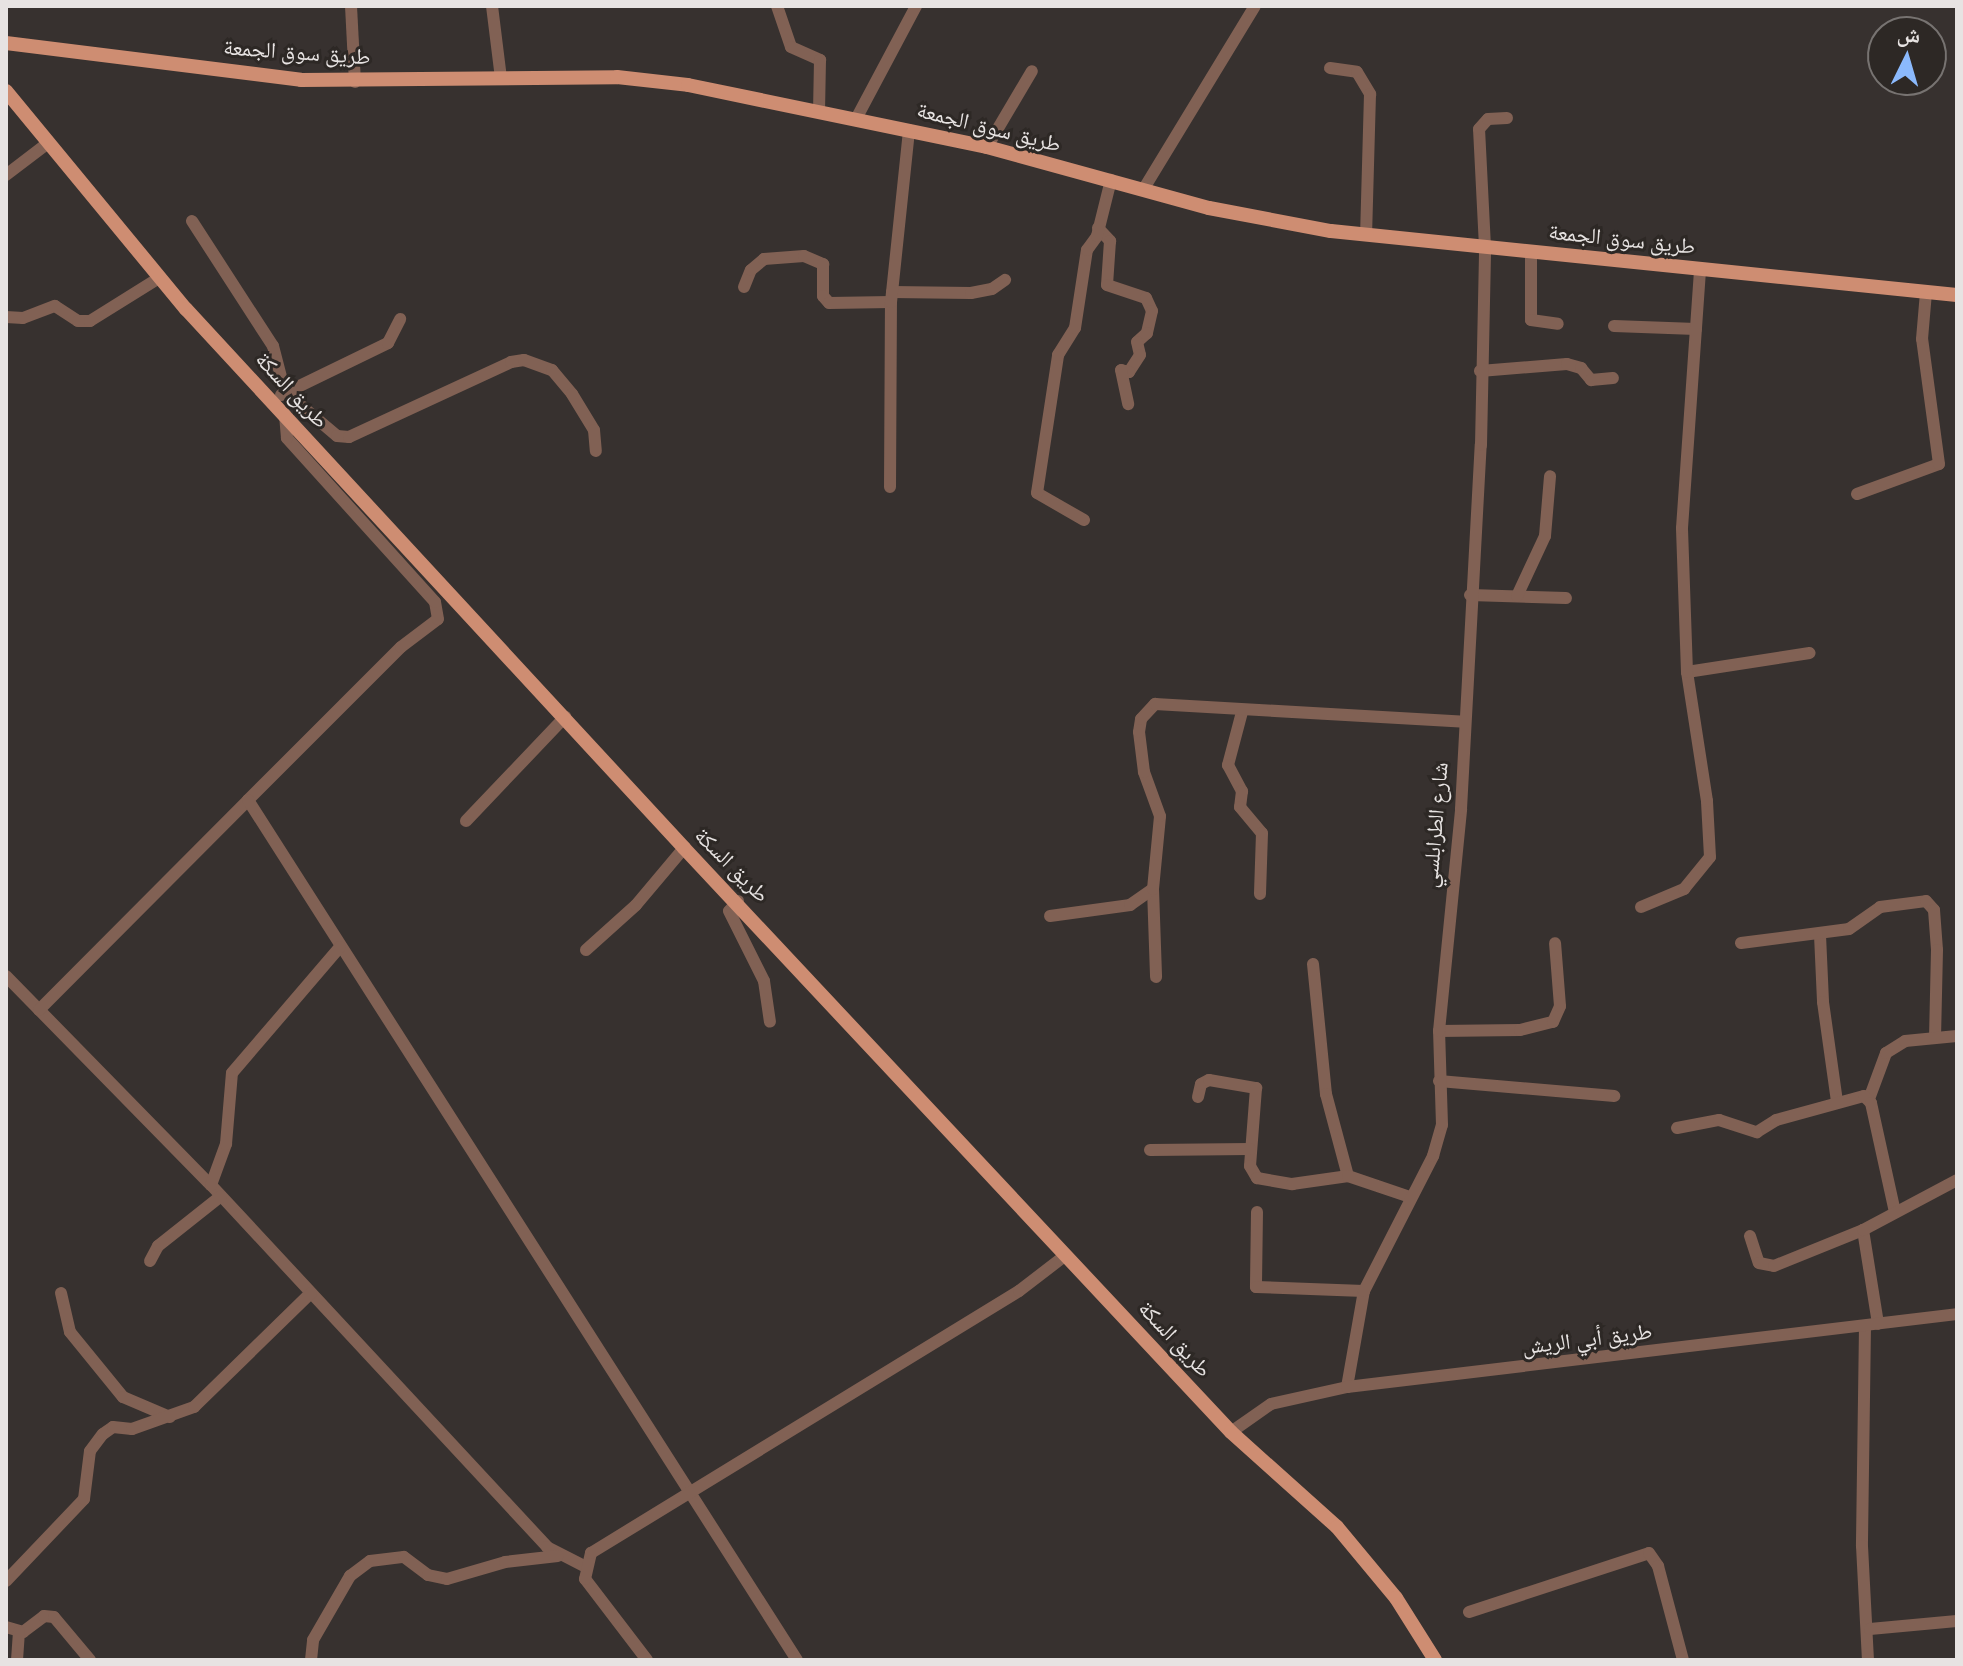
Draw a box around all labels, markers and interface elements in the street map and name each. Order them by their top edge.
north arrow [1867,16,1947,96]
text: ش [1896,20,1922,48]
street label: طريق سوق الجمعة [223,34,371,70]
street label: طريق سوق الجمعة [914,96,1064,158]
street label: طريق سوق الجمعة [1547,218,1697,260]
street label: طريق السكة [250,346,334,434]
street label: شارع الطرابلسي [1416,761,1454,889]
street label: طريق السكة [689,822,775,908]
street label: طريق السكة [1133,1295,1217,1383]
street label: طريق أبي الريش [1520,1318,1654,1360]

